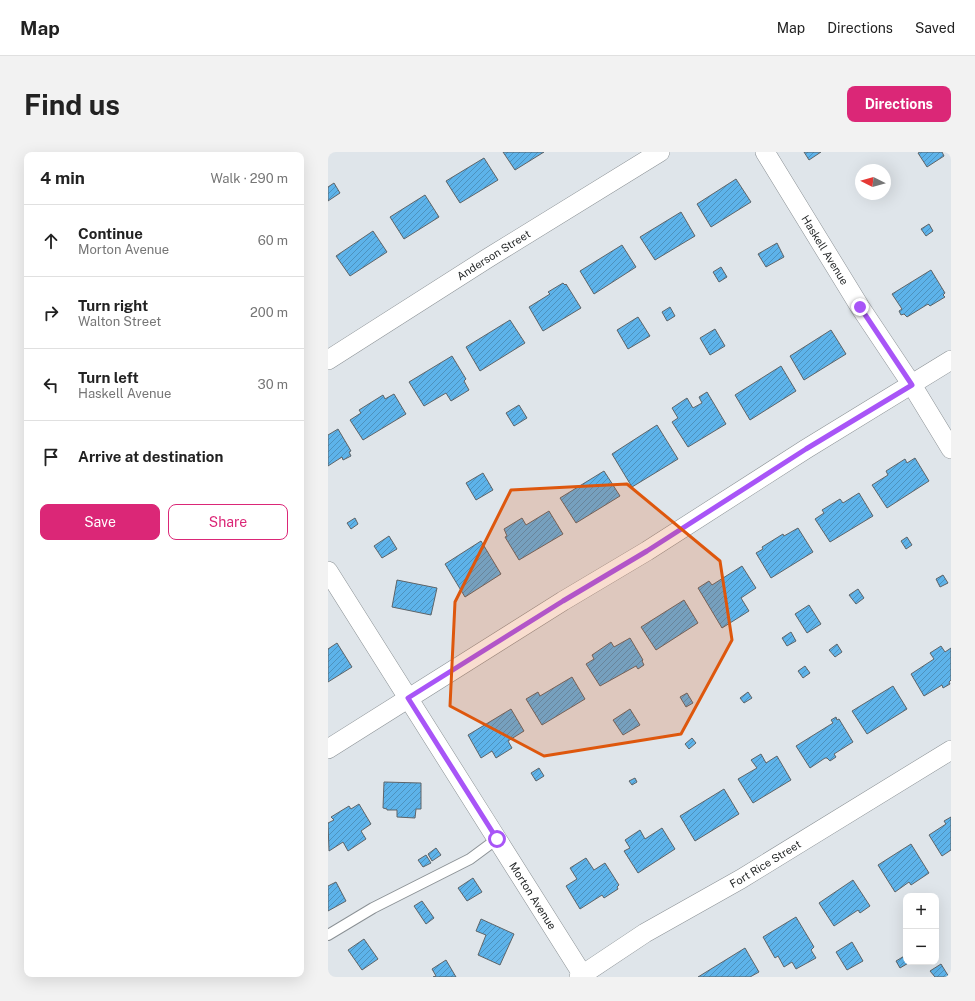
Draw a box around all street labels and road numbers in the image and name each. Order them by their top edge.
street label: Haskell Avenue [799,213,851,287]
street label: Anderson Street [455,228,532,282]
street label: Fort Rice Street [728,838,803,890]
street label: Morton Avenue [507,860,559,932]

